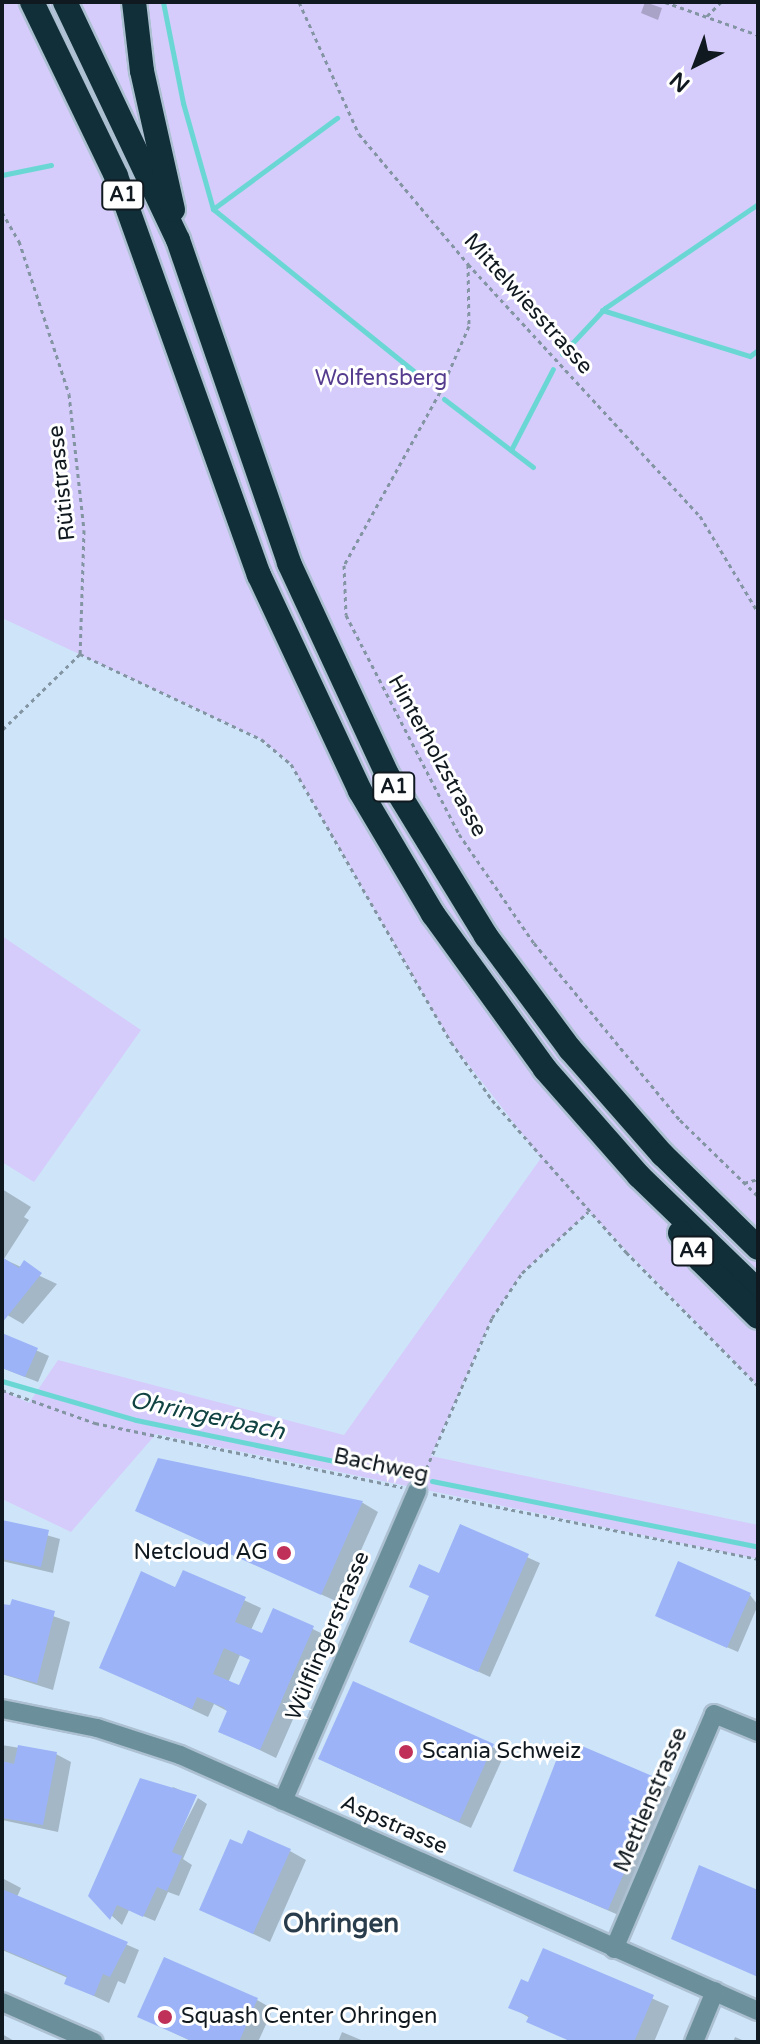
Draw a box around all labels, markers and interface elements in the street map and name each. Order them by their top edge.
north arrow [656,24,736,104]
text: N [665,66,695,97]
road number: A1 [101,179,145,211]
street label: Mittelwiesstrasse [458,228,598,380]
park label: Wolfensberg [315,366,447,392]
street label: Rütistrasse [43,424,81,542]
street label: Hinterholzstrasse [382,671,492,841]
road number: A1 [372,771,416,803]
road number: A4 [671,1235,715,1267]
water label: Ohringerbach [127,1386,287,1446]
street label: Bachweg [331,1443,431,1489]
place label: Netcloud AG [134,1540,268,1566]
marker: Netcloud AG [275,1544,293,1562]
street label: Wülflingerstrasse [280,1547,376,1725]
street label: Mettlenstrasse [609,1724,693,1876]
place label: Scania Schweiz [422,1739,581,1765]
marker: Scania Schweiz [397,1743,415,1761]
street label: Aspstrasse [337,1790,451,1860]
district label: Ohringen [283,1908,399,1940]
place label: Squash Center Ohringen [181,2004,437,2030]
marker: Squash Center Ohringen [156,2008,174,2026]

